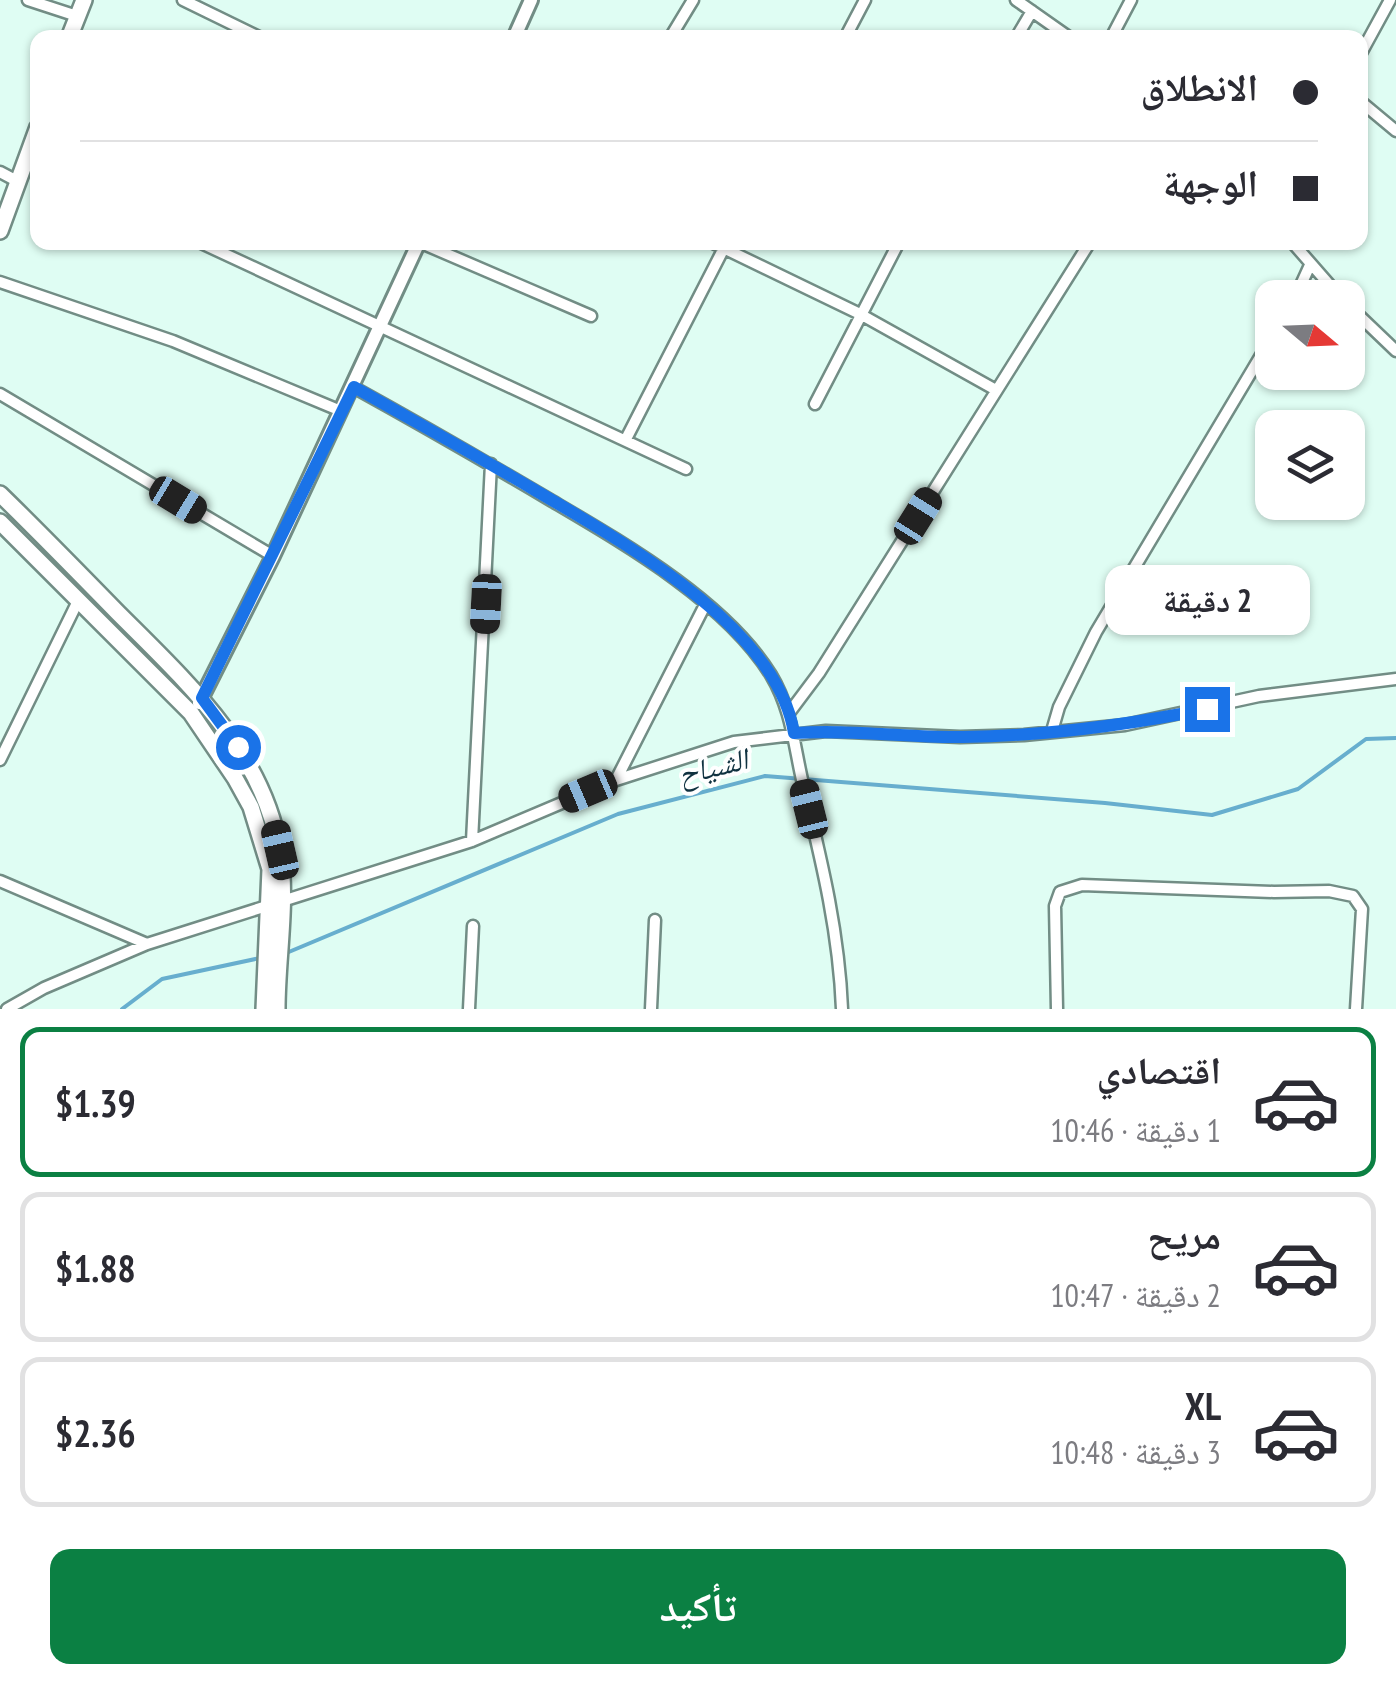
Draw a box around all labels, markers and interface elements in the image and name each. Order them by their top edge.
text: الانطلاق [1140,62,1258,111]
text: الوجهة [1163,158,1258,207]
north arrow [1255,280,1365,390]
map controls [1255,280,1365,520]
button: layers [1255,410,1365,520]
car [145,472,211,528]
car [889,483,947,549]
callout: 2 دقيقة [1104,564,1310,634]
car [469,573,503,635]
text: 2 دقيقة [1163,579,1252,621]
route end [1185,687,1230,732]
route start [216,725,261,770]
water label: الشياح [674,737,755,794]
car [555,765,621,817]
car [787,776,831,842]
car [259,817,301,883]
text: اقتصادي [1097,1045,1221,1094]
icon: car [1251,1057,1341,1147]
text: $1.39 [55,1078,136,1127]
text: 1 دقيقة · 10:46 [1050,1109,1221,1151]
text: مريح [1147,1210,1221,1259]
icon: car [1251,1222,1341,1312]
text: $1.88 [55,1243,136,1292]
text: 2 دقيقة · 10:47 [1050,1274,1221,1316]
text: XL [1185,1381,1221,1430]
icon: car [1251,1387,1341,1477]
text: $2.36 [55,1408,136,1457]
text: 3 دقيقة · 10:48 [1050,1431,1221,1473]
button: تأكيد [50,1549,1346,1664]

